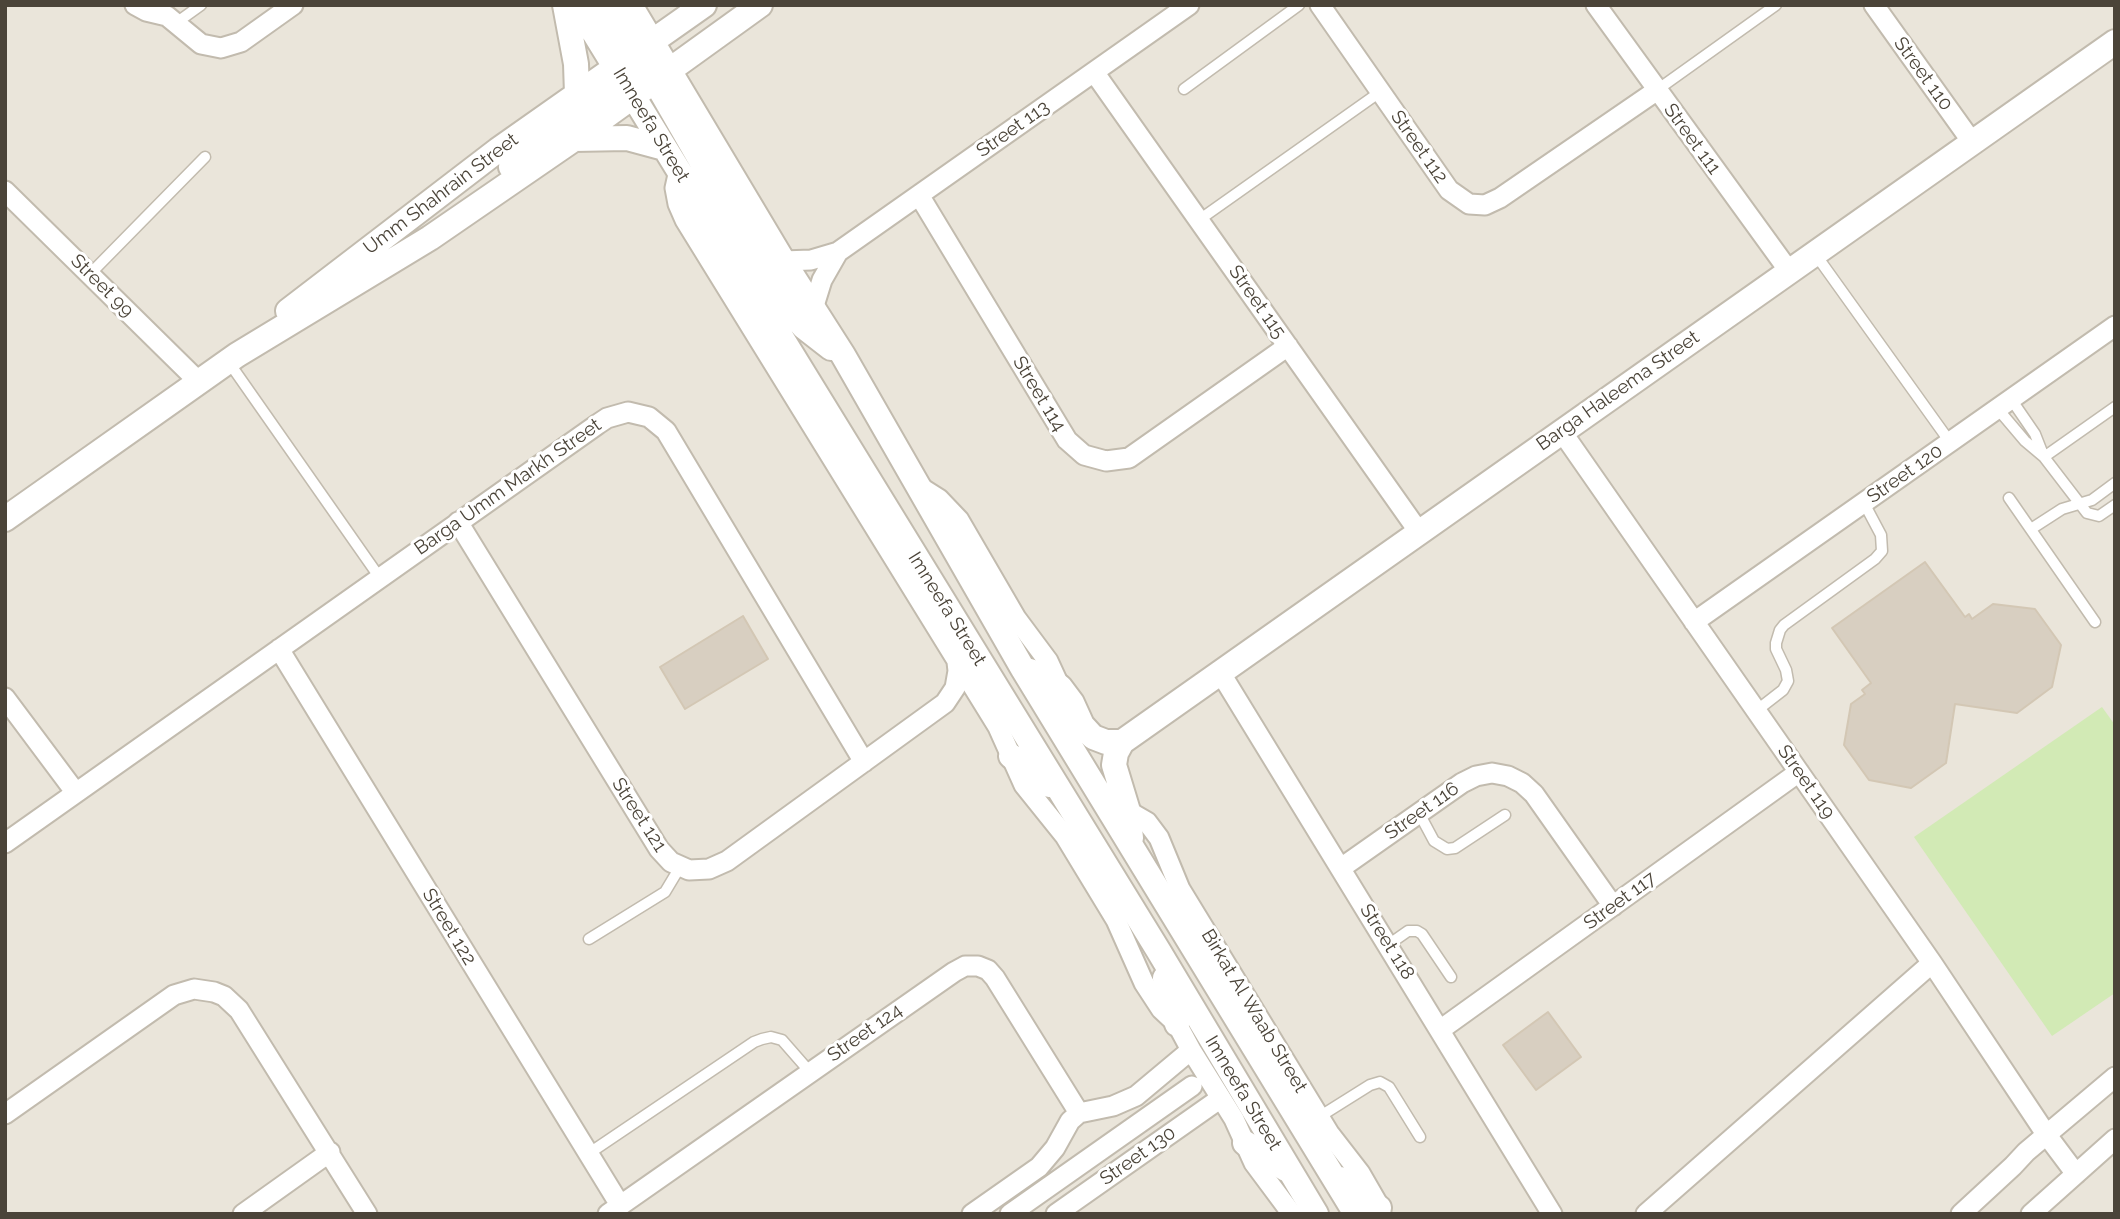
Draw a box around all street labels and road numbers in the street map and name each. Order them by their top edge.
street label: Street 110 [1889,33,1957,115]
street label: Imneefa Street [608,64,694,186]
street label: Street 113 [972,96,1054,162]
street label: Street 111 [1659,99,1725,179]
street label: Street 112 [1386,106,1452,188]
street label: Umm Shahrain Street [359,128,523,260]
street label: Street 99 [66,250,138,322]
street label: Street 115 [1224,261,1290,343]
street label: Barga Haleema Street [1532,326,1704,456]
street label: Street 114 [1008,352,1070,436]
street label: Barga Umm Markh Street [410,414,606,560]
street label: Street 120 [1863,440,1947,508]
street label: Imneefa Street [903,548,991,670]
street label: Street 119 [1772,741,1840,823]
street label: Street 121 [607,774,671,856]
street label: Street 116 [1381,777,1463,845]
street label: Street 117 [1579,867,1661,935]
street label: Street 122 [417,885,481,969]
street label: Street 118 [1355,900,1419,984]
street label: Birkat Al Waab Street [1196,925,1312,1097]
street label: Street 124 [823,999,907,1067]
street label: Imneefa Street [1200,1032,1286,1154]
street label: Street 130 [1096,1122,1180,1190]

